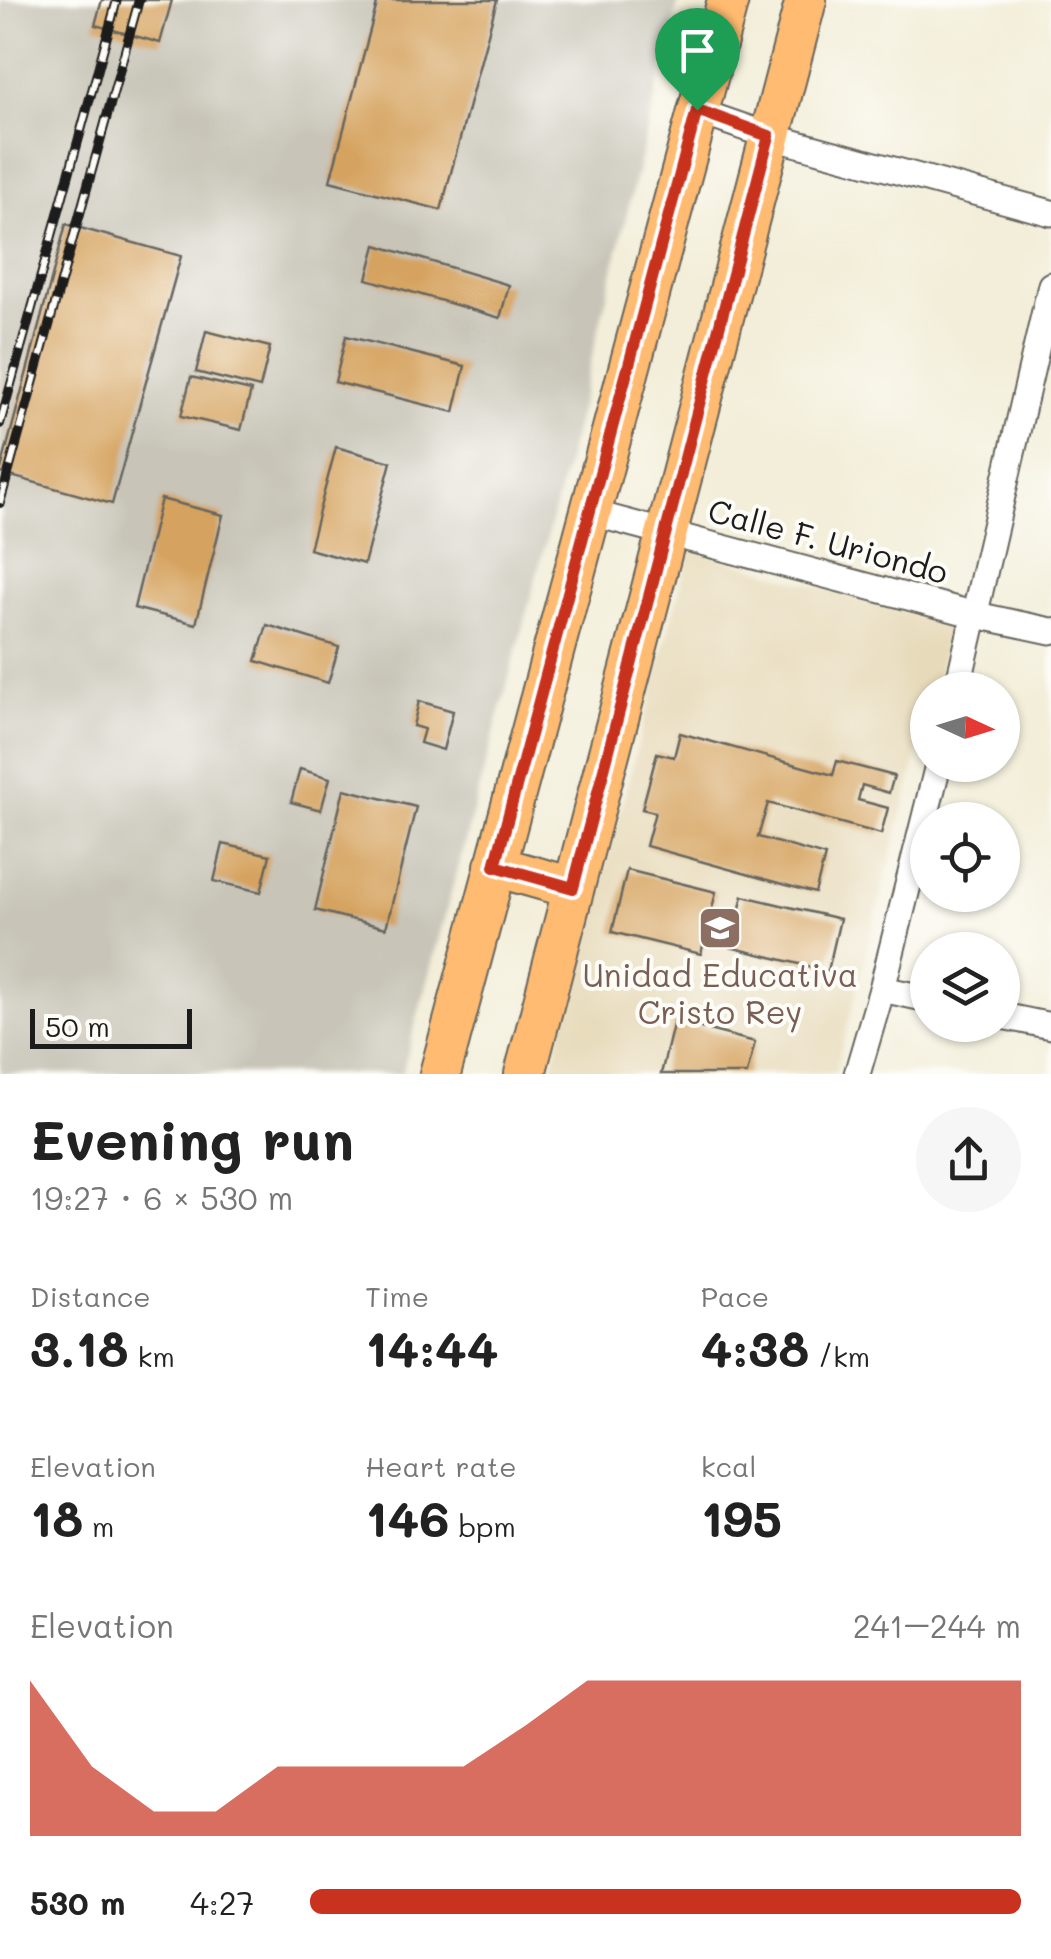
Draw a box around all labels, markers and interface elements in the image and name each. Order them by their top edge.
pin [655,8,740,111]
icon: arrive [670,23,725,78]
street label: Calle F. Uriondo [704,488,953,592]
north arrow [910,672,1020,782]
map controls [910,672,1020,1042]
button: locate [910,802,1020,912]
school or university icon: Unidad Educativa Cristo Rey [697,905,743,951]
button: layers [910,932,1020,1042]
place label: Unidad Educativa Cristo Rey [582,953,858,1033]
scale bar [30,1004,192,1048]
text: 50 m [45,1008,110,1044]
text: Evening run [30,1102,354,1174]
button: share [916,1107,1021,1212]
text: 19:27 · 6 × 530 m [30,1176,293,1218]
text: Distance [30,1278,151,1314]
text: Time [365,1278,429,1314]
text: Pace [701,1278,769,1314]
text: 3.18 [30,1314,129,1380]
text: 14:44 [365,1314,498,1380]
text: 4:38 [701,1314,809,1380]
text: km [129,1338,175,1374]
text: /km [809,1338,870,1374]
text: Elevation [30,1448,156,1484]
text: Heart rate [365,1448,517,1484]
text: kcal [701,1448,756,1484]
text: 18 [30,1484,83,1550]
text: 146 [365,1484,449,1550]
text: 195 [701,1484,782,1550]
text: m [83,1508,114,1544]
text: bpm [449,1508,516,1544]
text: Elevation [30,1604,174,1646]
text: 241–244 m [853,1604,1021,1646]
text: 530 m [30,1881,125,1923]
text: 4:27 [190,1881,254,1923]

